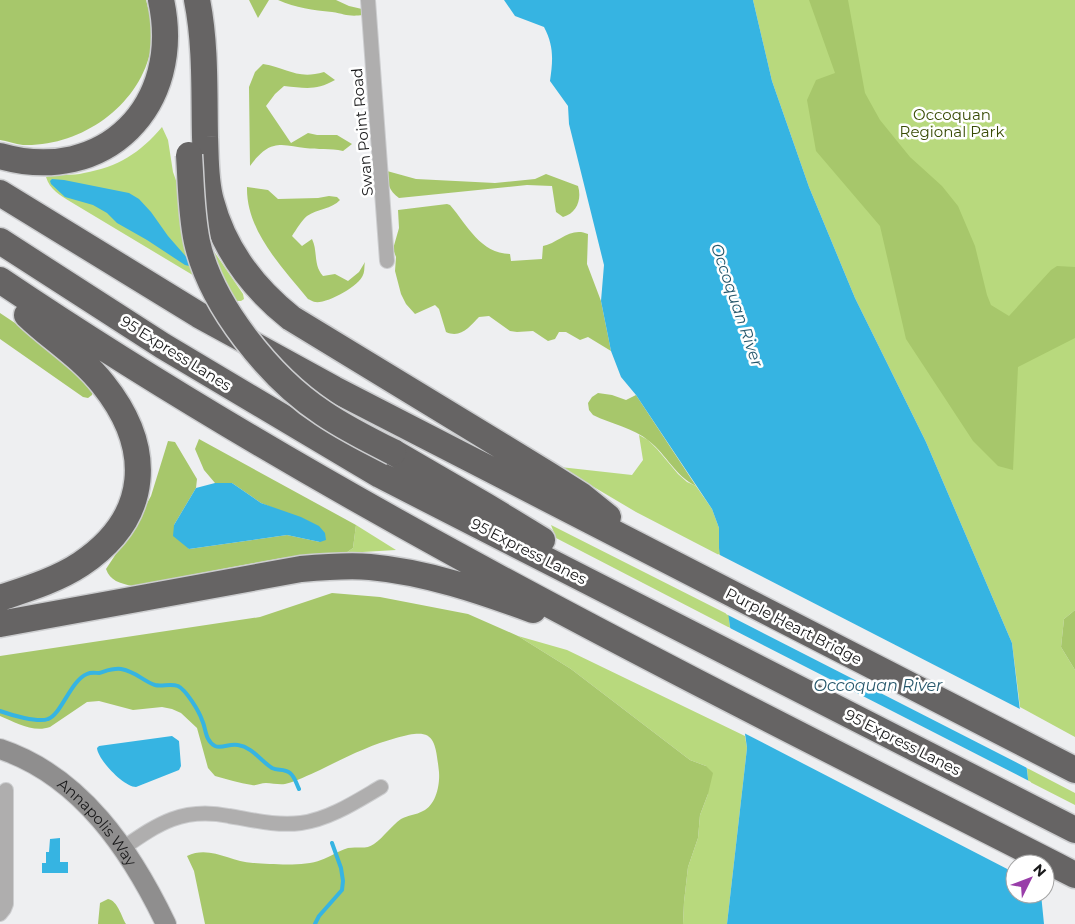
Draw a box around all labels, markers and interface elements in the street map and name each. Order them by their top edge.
street label: Swan Point Road [347,67,377,197]
park label: Occoquan Regional Park [900,105,1004,141]
water label: Occoquan River [707,241,767,370]
street label: 95 Express Lanes [117,311,235,395]
street label: 95 Express Lanes [468,514,590,588]
street label: Purple Heart Bridge [722,583,866,669]
water label: Occoquan River [813,676,943,695]
street label: 95 Express Lanes [842,705,964,779]
street label: Annapolis Way [54,774,142,870]
north arrow [1005,854,1055,904]
text: N [1029,860,1050,881]

